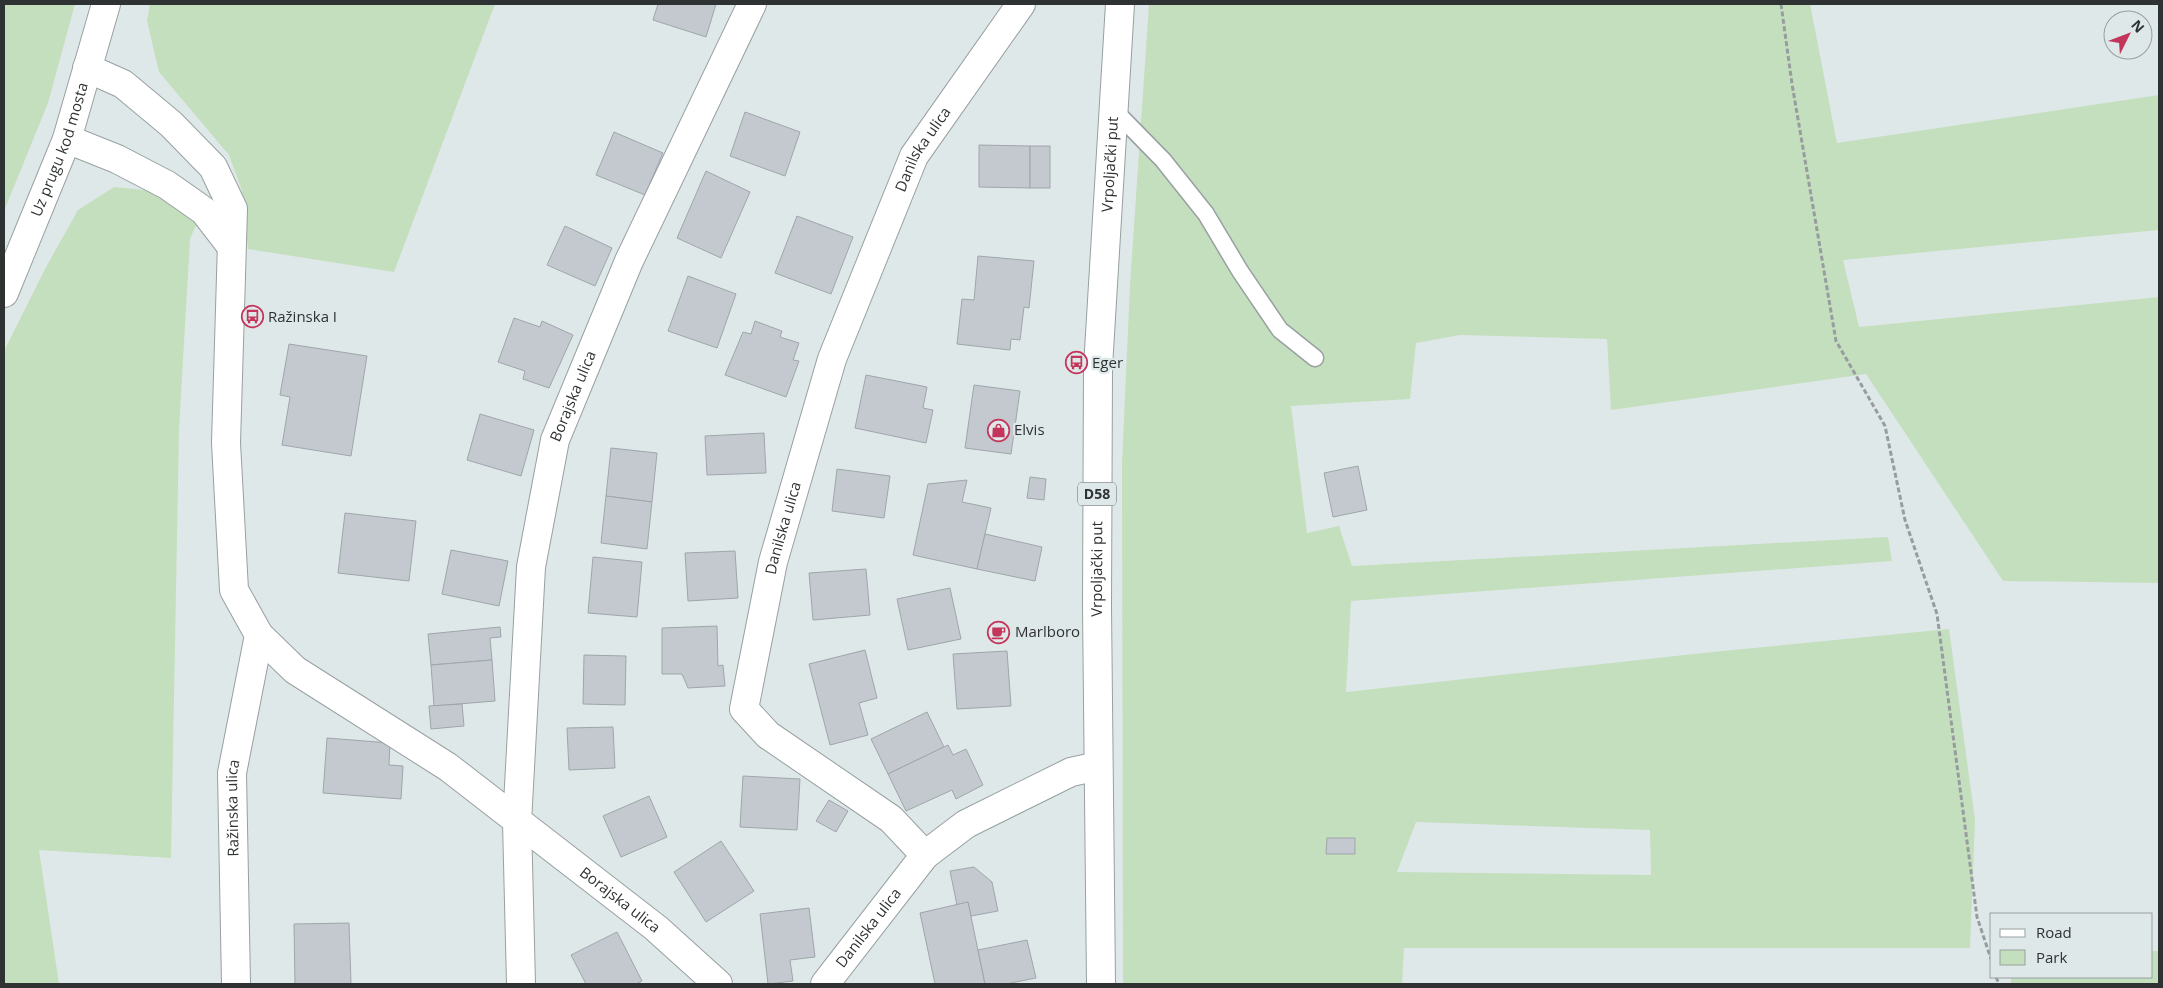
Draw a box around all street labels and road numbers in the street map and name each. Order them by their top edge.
street label: Uz prugu kod mosta [25,80,92,219]
street label: Danilska ulica [890,102,955,194]
street label: Vrpoljački put [1096,116,1122,213]
street label: Borajska ulica [544,347,600,444]
street label: Danilska ulica [760,479,805,576]
road number: D58 [1078,482,1116,506]
street label: Vrpoljački put [1086,521,1106,617]
street label: Ražinska ulica [221,758,243,857]
street label: Borajska ulica [576,862,665,937]
street label: Danilska ulica [831,883,905,971]

